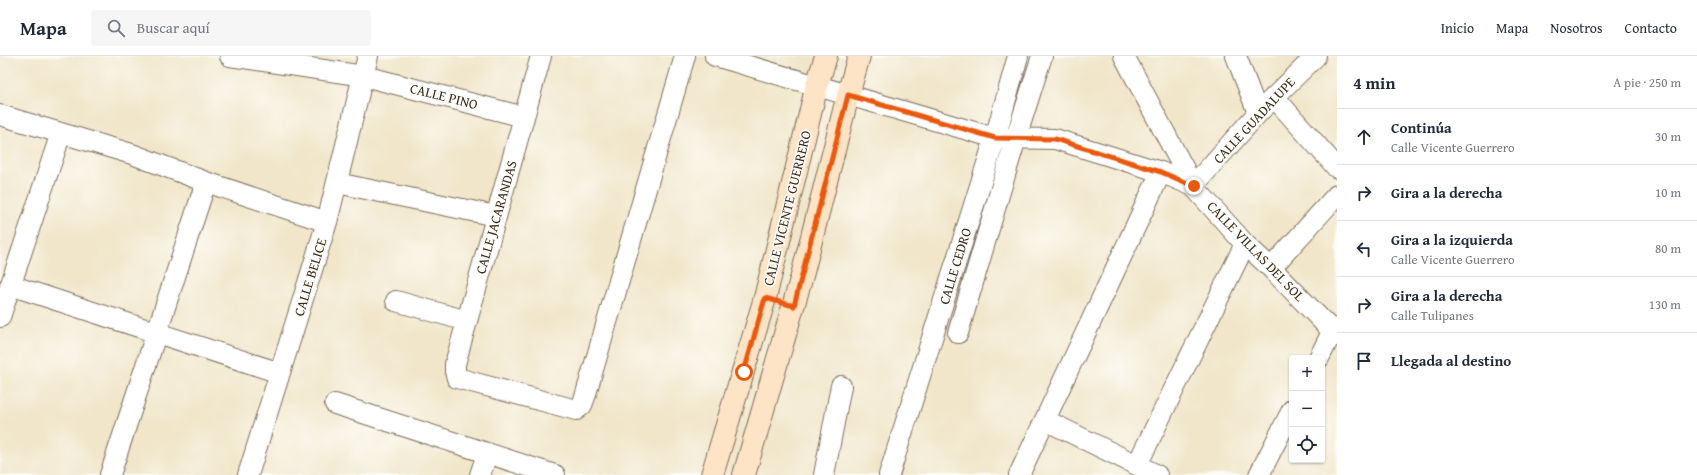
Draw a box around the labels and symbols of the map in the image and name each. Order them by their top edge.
street label: CALLE GUADALUPE [1208,72,1300,168]
street label: CALLE PINO [408,78,480,114]
street label: CALLE VICENTE GUERRERO [758,128,816,288]
street label: CALLE JACARANDAS [470,158,522,276]
route end [1185,177,1203,195]
street label: CALLE VILLAS DEL SOL [1203,196,1309,306]
street label: CALLE CEDRO [934,225,976,307]
street label: CALLE BELICE [289,236,331,318]
route start [735,363,753,381]

